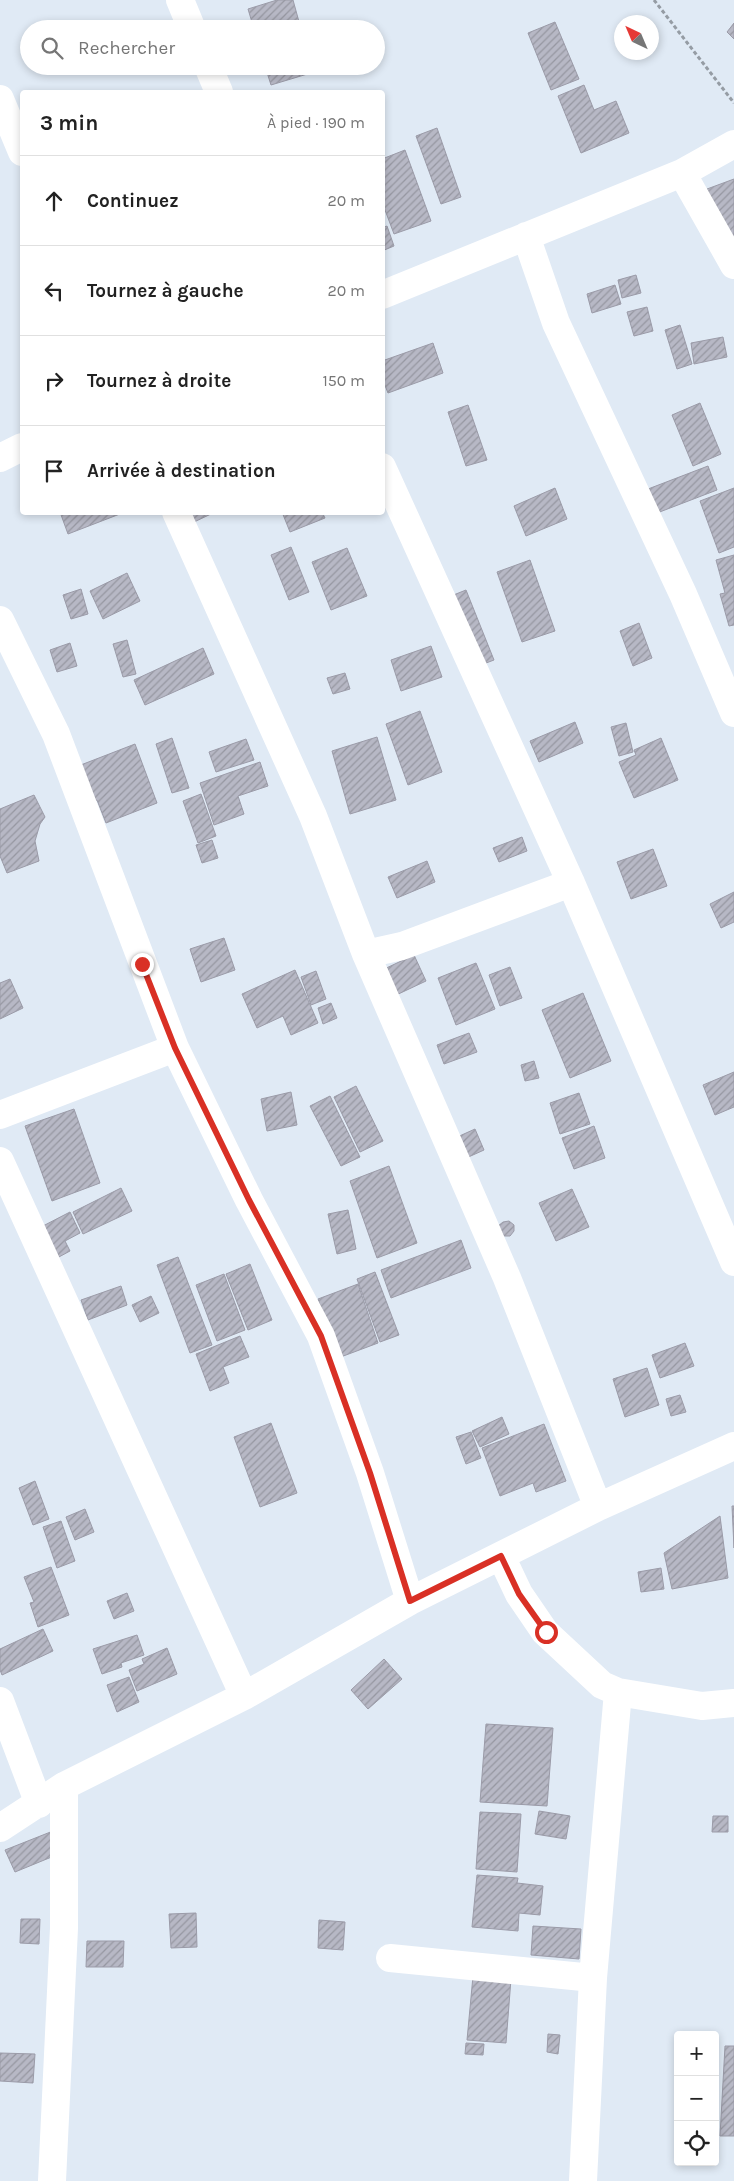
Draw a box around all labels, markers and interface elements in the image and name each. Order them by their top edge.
north arrow [614,15,659,60]
search box [20,20,385,75]
icon: search [38,34,66,62]
text: Rechercher [78,37,175,59]
text: 3 min [40,111,98,135]
text: À pied · 190 m [267,113,365,132]
icon: ahead [40,187,68,215]
text: Continuez [87,190,179,212]
text: 20 m [327,191,365,210]
icon: left [40,277,68,305]
text: Tournez à gauche [87,280,244,302]
text: 20 m [327,281,365,300]
icon: right [40,367,68,395]
text: Tournez à droite [87,370,231,392]
text: 150 m [322,371,365,390]
icon: arrive [40,457,68,485]
text: Arrivée à destination [87,460,276,482]
route end [131,953,154,976]
route start [535,1621,558,1644]
map controls [674,2031,719,2166]
button: + [674,2031,719,2076]
button: − [674,2076,719,2121]
button: locate [674,2121,719,2166]

